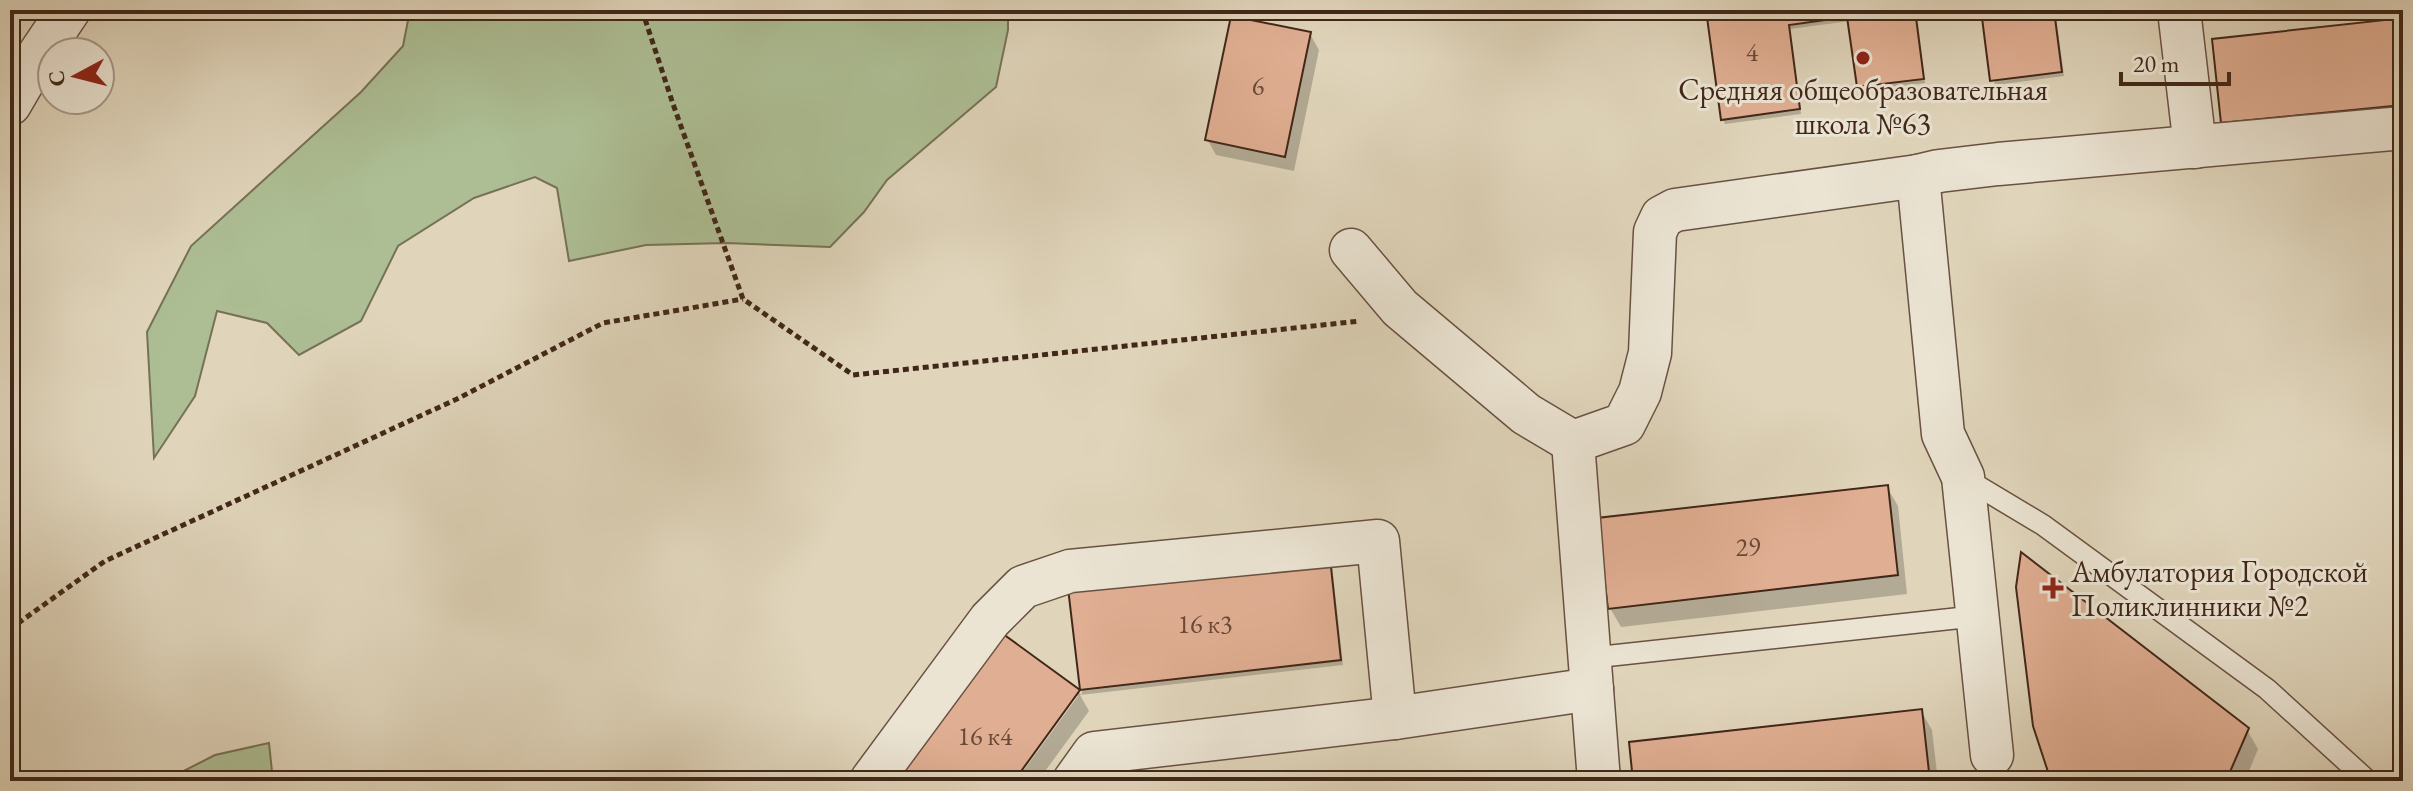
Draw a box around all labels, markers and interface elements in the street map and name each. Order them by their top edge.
house number: 4 [1746,35,1759,69]
north arrow [36,36,116,116]
scale bar [2121,36,2229,86]
text: 20 m [2133,48,2180,79]
marker: Средняя общеобразовательная школа №63 [1854,49,1872,67]
text: С [41,69,72,88]
house number: 6 [1252,69,1264,103]
place label: Средняя общеобразовательная школа №63 [1678,70,2048,143]
house number: 29 [1736,530,1761,564]
place label: Амбулатория Городской Поликлинники №2 [2070,552,2368,625]
marker: Амбулатория Городской Поликлинники №2 [2042,577,2064,599]
house number: 16 к3 [1177,607,1233,641]
house number: 16 к4 [957,719,1013,753]

